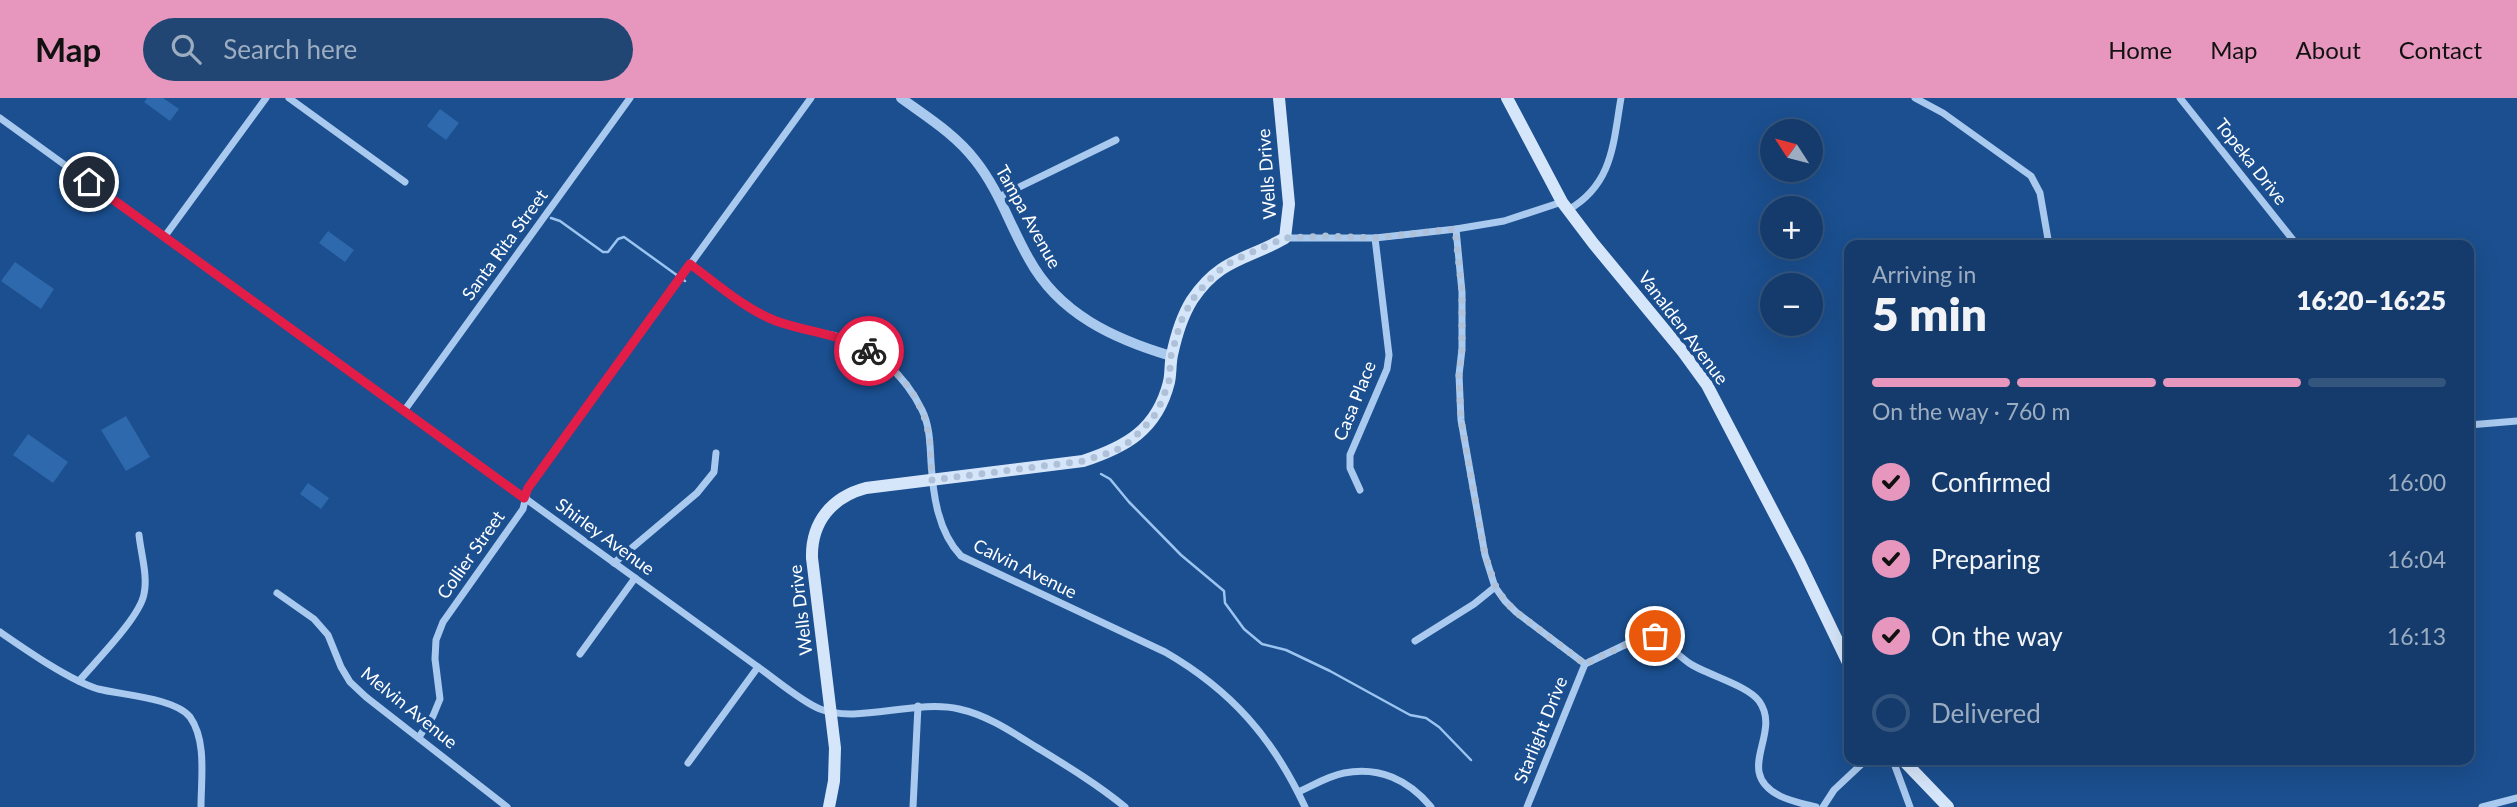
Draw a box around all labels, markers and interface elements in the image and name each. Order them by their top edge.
search box [143,18,633,81]
text: Map [35,29,101,69]
icon: search [167,30,205,68]
text: Search here [223,33,357,65]
text: Home [2108,35,2172,64]
text: Map [2210,35,2258,64]
text: About [2296,35,2361,64]
text: Contact [2399,35,2482,64]
street label: Topeka Drive [2211,114,2292,209]
north arrow [1760,119,1824,182]
map controls [1760,119,1823,336]
street label: Wells Drive [1252,128,1280,220]
pin [59,152,119,212]
street label: Tampa Avenue [991,161,1066,272]
icon: home [70,163,108,201]
street label: Santa Rita Street [457,184,552,304]
button: + [1760,196,1823,259]
text: Arriving in [1872,260,1976,288]
street label: Vanalden Avenue [1634,266,1734,388]
button: − [1760,273,1823,336]
text: 16:20–16:25 [2296,284,2446,316]
text: 5 min [1872,286,1987,341]
courier [834,316,904,386]
icon: bike [850,332,888,370]
street label: Casa Place [1328,357,1380,444]
text: On the way · 760 m [1872,397,2071,425]
icon: check [1872,463,1910,501]
text: Confirmed [1931,466,2051,498]
text: 16:00 [2387,468,2446,496]
street label: Shirley Avenue [552,493,659,579]
street label: Collier Street [432,506,509,603]
street label: Calvin Avenue [970,534,1081,603]
icon: check [1872,540,1910,578]
text: Preparing [1931,543,2040,575]
text: 16:04 [2387,545,2446,573]
street label: Wells Drive [784,564,816,657]
pin [1625,606,1685,666]
icon: bag [1636,617,1674,655]
icon: check [1872,617,1910,655]
text: On the way [1931,620,2063,652]
text: 16:13 [2387,622,2446,650]
street label: Melvin Avenue [357,662,462,753]
street label: Starlight Drive [1509,673,1571,786]
text: Delivered [1931,697,2041,729]

